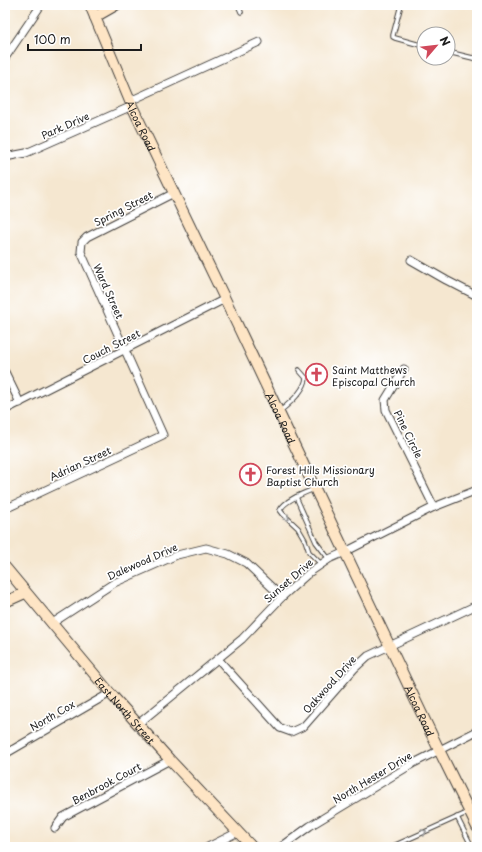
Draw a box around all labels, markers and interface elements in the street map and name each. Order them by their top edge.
scale bar [28,26,141,52]
north arrow [416,26,456,66]
text: 100 m [34,30,71,48]
text: N [436,33,455,49]
street label: Alcoa Road [123,98,160,154]
street label: Park Drive [39,108,91,142]
street label: Spring Street [91,187,155,229]
street label: Ward Street [90,261,128,321]
street label: Couch Street [80,325,142,367]
church icon: Saint Matthews Episcopal Church [303,362,329,388]
place label: Saint Matthews Episcopal Church [332,362,415,389]
street label: Alcoa Road [263,390,300,446]
street label: Pine Circle [391,407,427,461]
street label: Adrian Street [47,442,113,484]
church icon: Forest Hills Missionary Baptist Church [238,462,264,488]
place label: Forest Hills Missionary Baptist Church [266,462,375,489]
one-way arrow [283,513,290,520]
street label: Dalewood Drive [104,539,180,583]
street label: Sunset Drive [260,554,316,606]
street label: Oakwood Drive [299,652,359,716]
street label: East North Street [92,673,159,747]
street label: Alcoa Road [402,682,439,738]
street label: North Cox [27,696,78,734]
street label: North Hester Drive [330,747,414,807]
street label: Benbrook Court [69,758,143,808]
one-way arrow [420,829,428,837]

